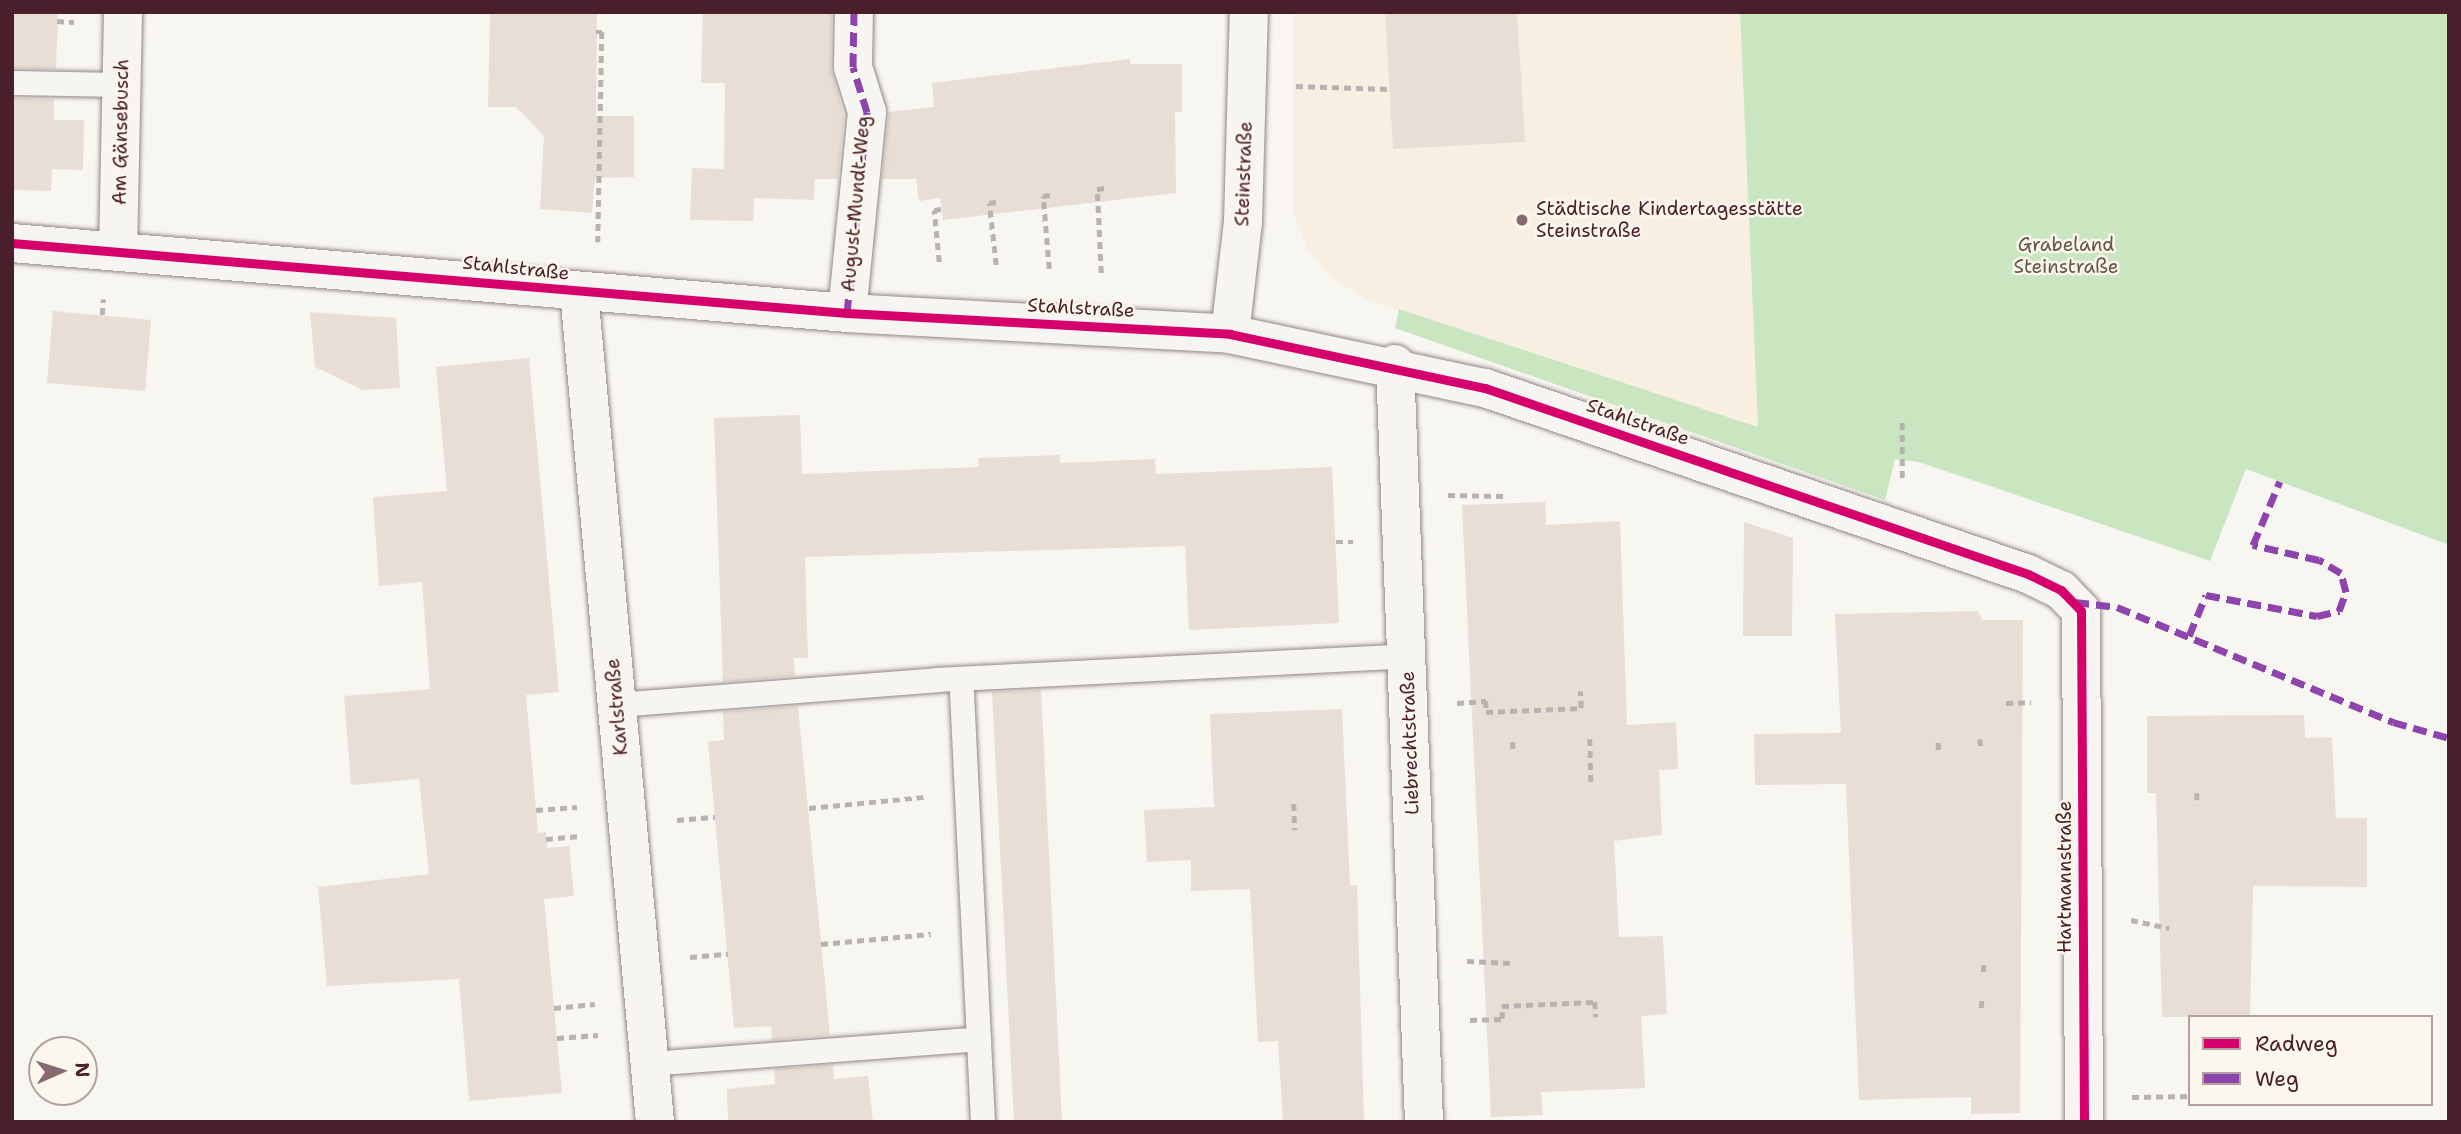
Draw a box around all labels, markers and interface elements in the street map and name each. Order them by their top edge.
street label: Am Gänsebusch [108,59,134,205]
street label: August-Mundt-Weg [837,115,875,293]
street label: Steinstraße [1231,121,1257,227]
place label: Städtische Kindertagesstätte Steinstraße [1536,198,1803,242]
marker: Städtische Kindertagesstätte Steinstraße [1514,212,1530,228]
park label: Grabeland Steinstraße [2013,234,2119,278]
street label: Stahlstraße [461,251,571,285]
street label: Stahlstraße [1027,294,1135,322]
street label: Stahlstraße [1584,394,1692,450]
street label: Karlstraße [601,657,633,757]
street label: Liebrechtstraße [1396,671,1424,815]
street label: Hartmannstraße [2054,801,2076,953]
legend [2188,1015,2433,1106]
text: Radweg [2255,1030,2338,1058]
north arrow [28,1036,98,1106]
text: N [70,1062,95,1078]
text: Weg [2255,1065,2299,1093]

